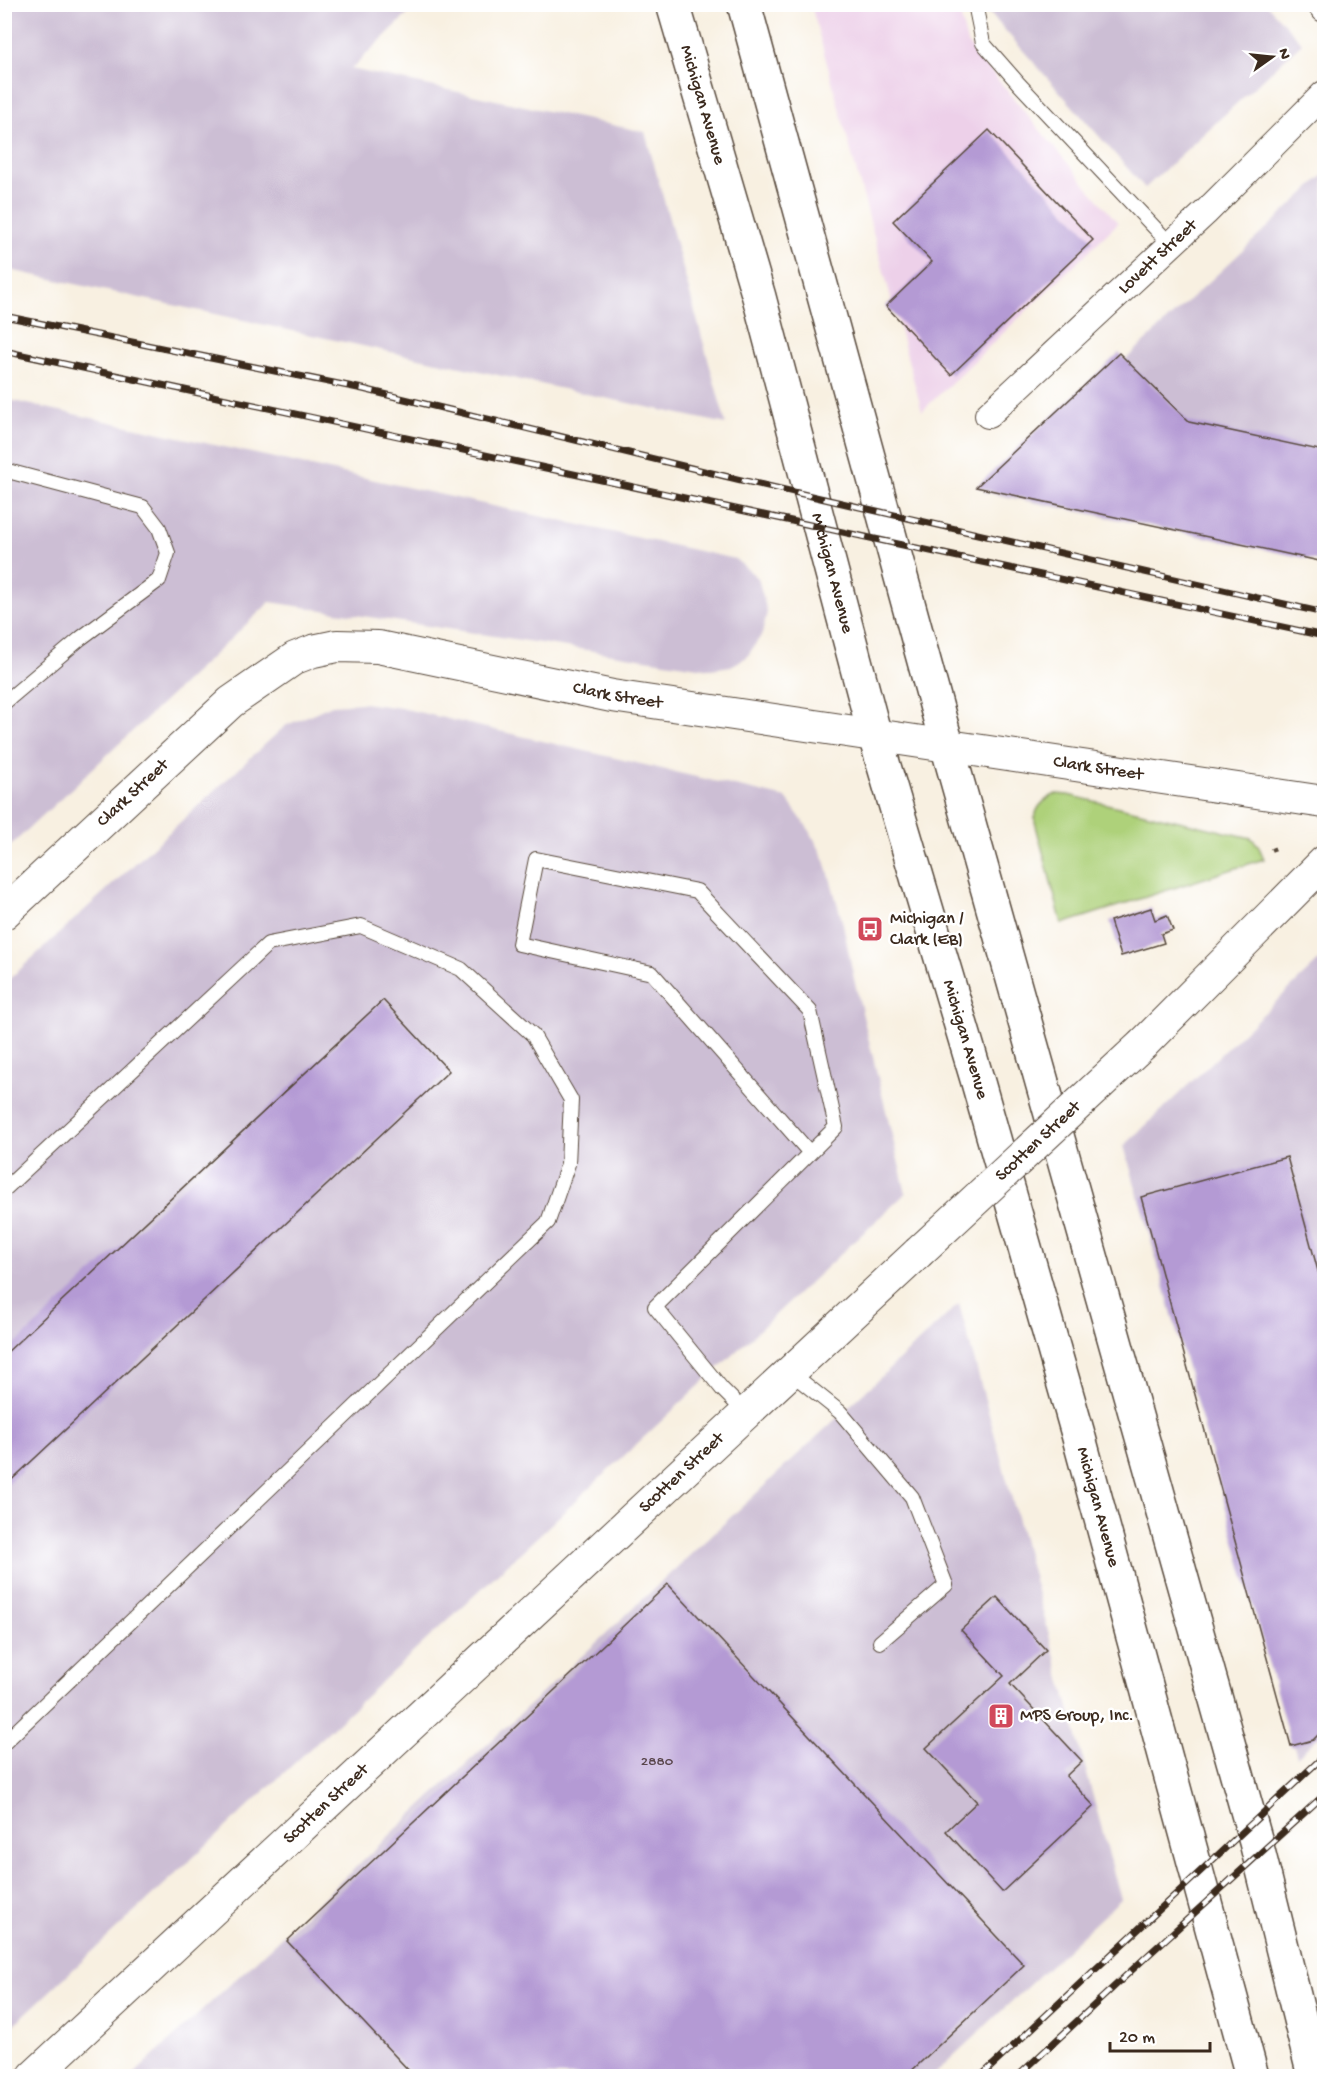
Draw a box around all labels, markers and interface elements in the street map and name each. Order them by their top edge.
north arrow [1242,27,1302,87]
street label: Michigan Avenue [675,43,730,168]
text: N [1273,47,1294,62]
street label: Lovett Street [1114,214,1203,299]
street label: Michigan Avenue [806,511,858,636]
street label: Clark Street [571,678,665,714]
street label: Clark Street [1052,751,1146,786]
street label: Clark Street [93,754,174,832]
place label: Michigan / Clark (EB) [890,909,964,951]
bus stop icon: Michigan / Clark (EB) [855,914,885,944]
street label: Michigan Avenue [938,977,993,1102]
street label: Scotten Street [991,1096,1086,1186]
street label: Scotten Street [635,1427,730,1518]
street label: Michigan Avenue [1072,1445,1124,1570]
building icon: MPS Group, Inc. [986,1701,1016,1731]
place label: MPS Group, Inc. [1020,1706,1134,1727]
house number: 2880 [641,1753,674,1771]
street label: Scotten Street [279,1758,374,1849]
scale bar [1110,2015,1210,2053]
text: 20 m [1119,2028,1155,2049]

